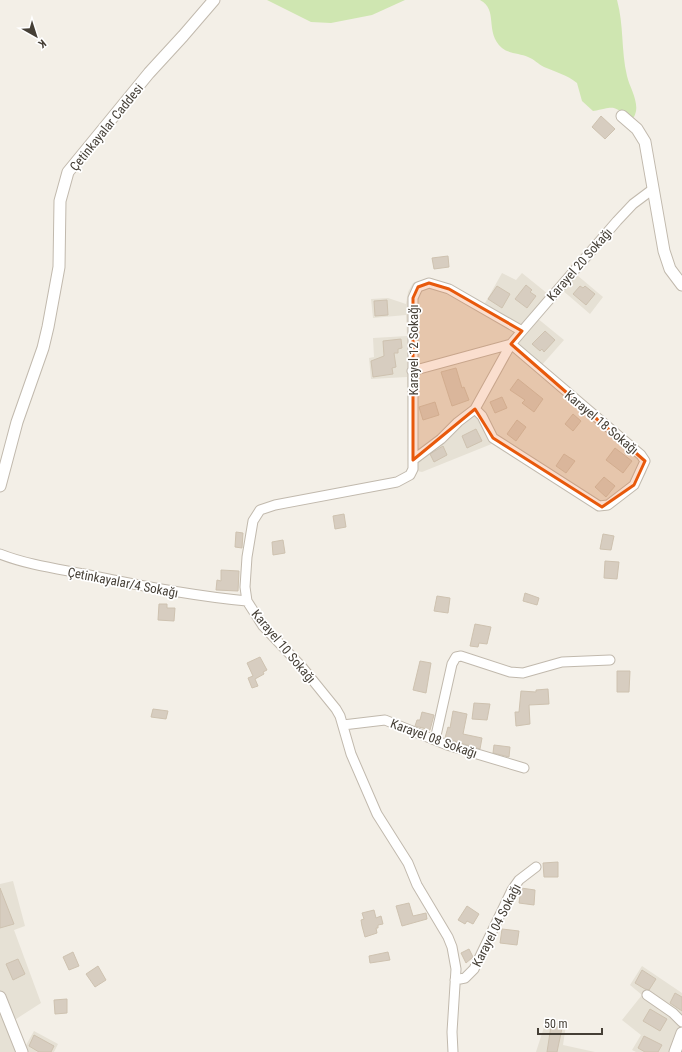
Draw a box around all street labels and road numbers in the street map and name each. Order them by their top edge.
street label: Çetinkayalar Caddesi [67,81,146,174]
street label: Karayel 20 Sokağı [544,225,615,304]
street label: Karayel 12 Sokağı [406,304,421,396]
street label: Karayel 18 Sokağı [562,387,641,457]
street label: Çetinkayalar/4 Sokağı [66,564,179,601]
street label: Karayel 10 Sokağı [249,607,319,686]
street label: Karayel 08 Sokağı [388,716,479,761]
street label: Karayel 04 Sokağı [469,881,524,969]

